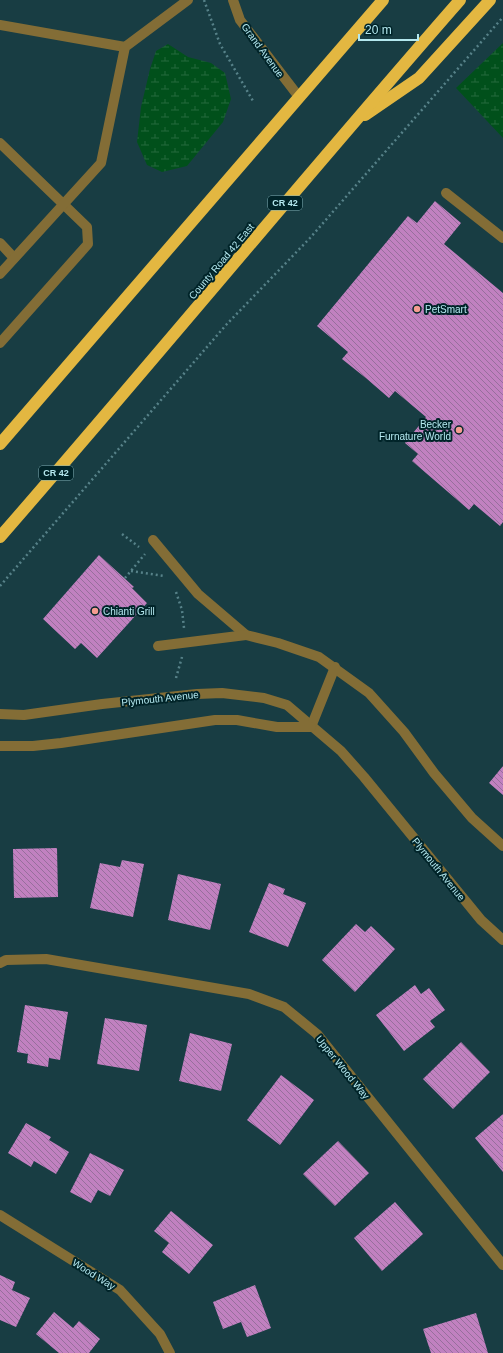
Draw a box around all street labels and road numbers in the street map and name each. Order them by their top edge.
street label: Grand Avenue [239,21,286,80]
road number: CR 42 [268,196,302,210]
street label: County Road 42 East [187,221,256,301]
road number: CR 42 [39,466,73,480]
street label: Plymouth Avenue [121,689,200,708]
street label: Plymouth Avenue [410,836,468,903]
street label: Upper Wood Way [314,1033,372,1101]
street label: Wood Way [70,1257,117,1292]

